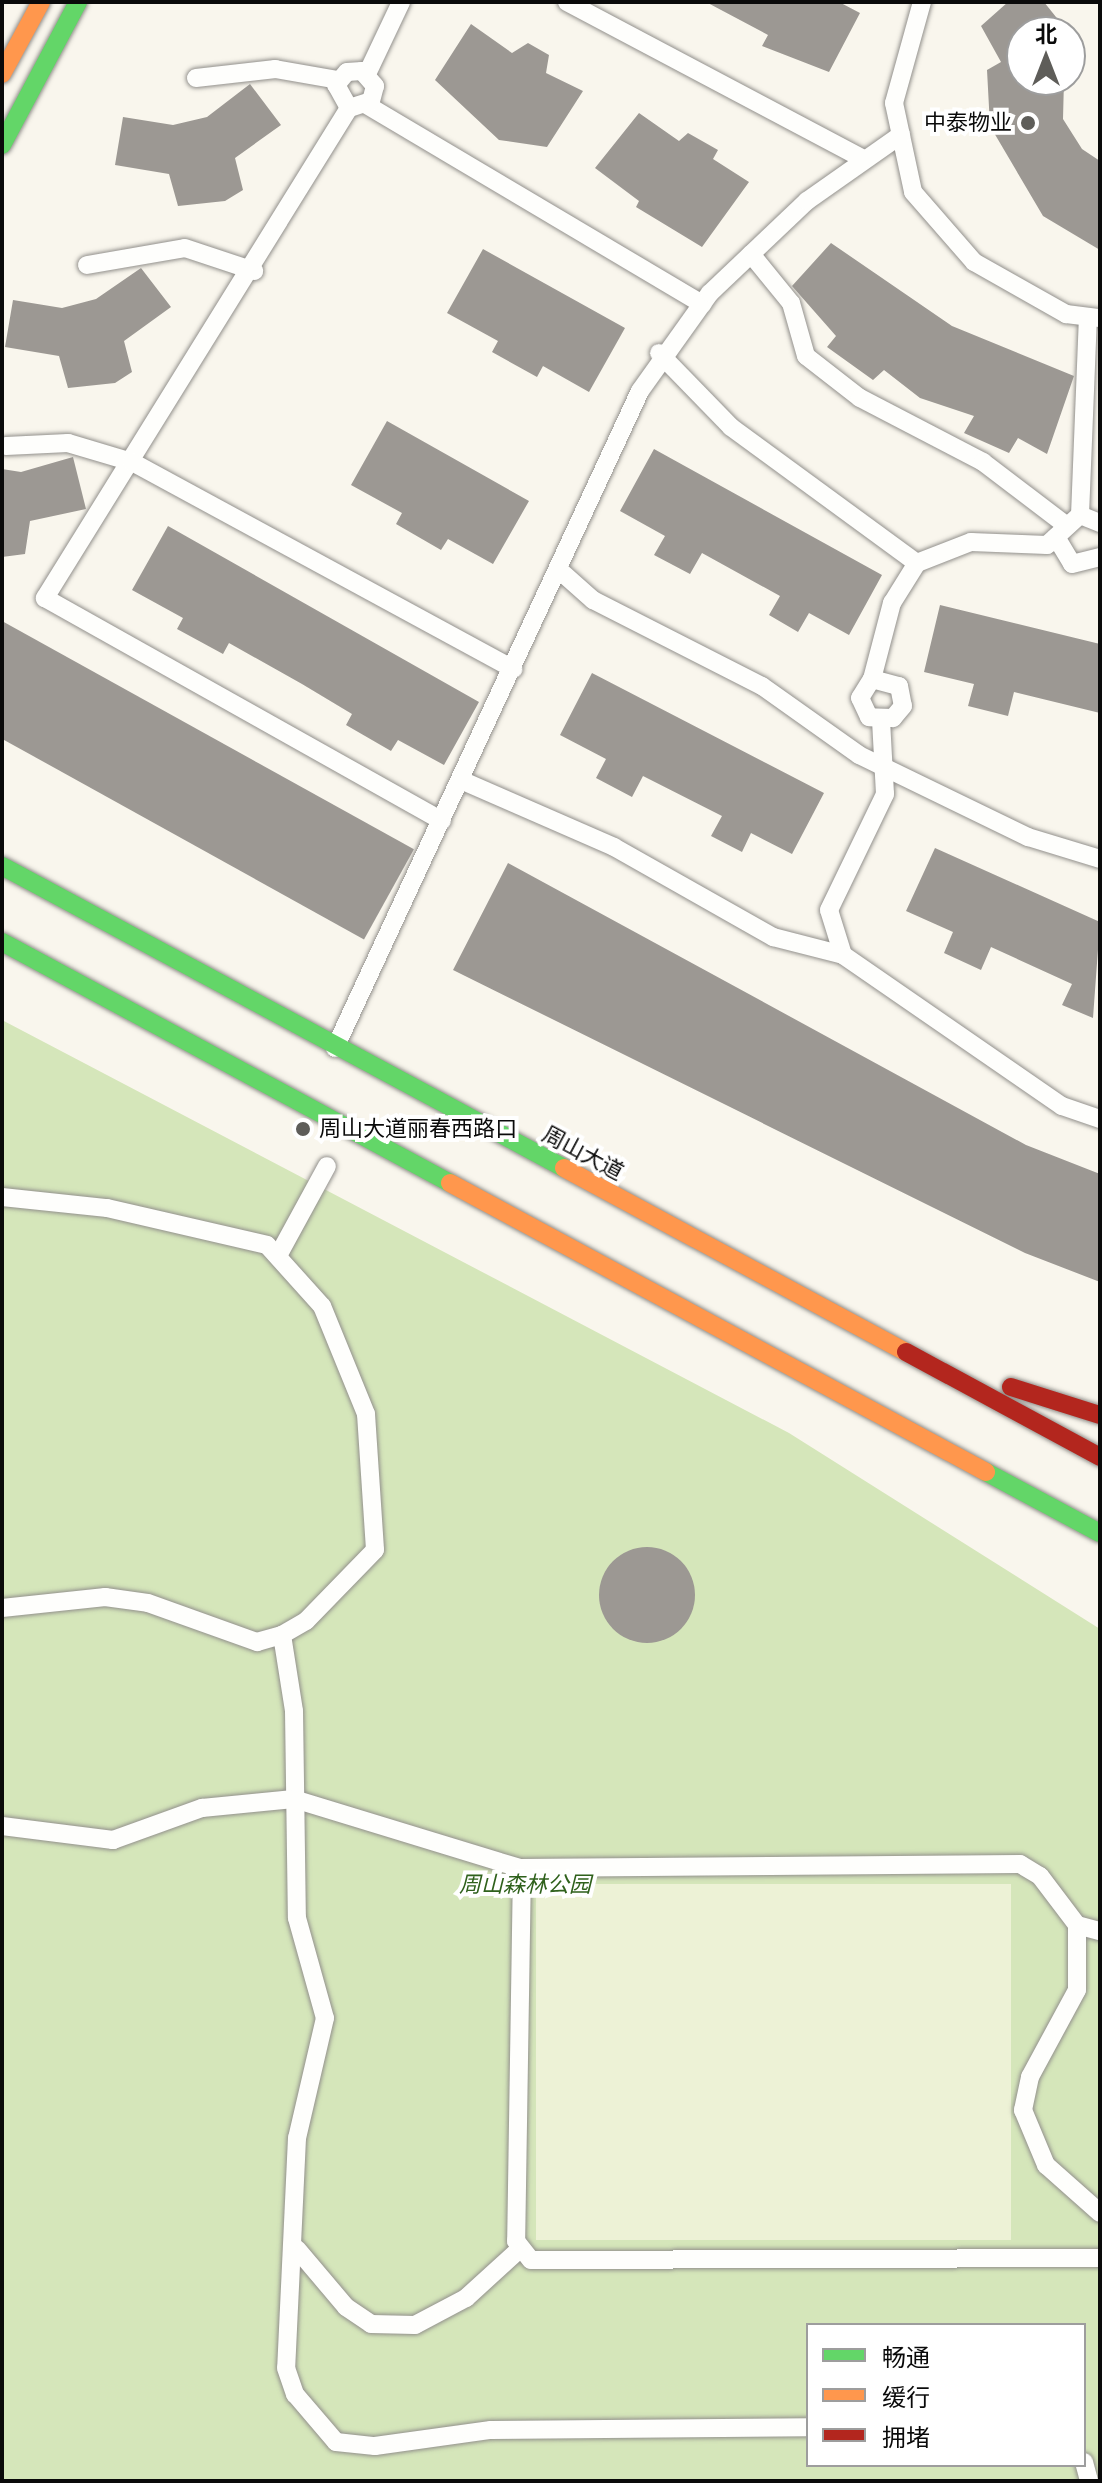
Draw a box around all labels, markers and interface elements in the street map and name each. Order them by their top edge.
north arrow [1006,16,1086,96]
text: 北 [1035,20,1057,48]
place label: 中泰物业 [924,110,1012,136]
marker: 中泰物业 [1019,114,1037,132]
place label: 周山大道丽春西路口 [319,1116,517,1142]
marker: 周山大道丽春西路口 [294,1120,312,1138]
street label: 周山大道 [538,1121,628,1185]
park label: 周山森林公园 [459,1872,591,1898]
legend [806,2323,1086,2467]
text: 畅通 [882,2342,930,2373]
text: 缓行 [882,2382,930,2413]
text: 拥堵 [882,2422,930,2453]

